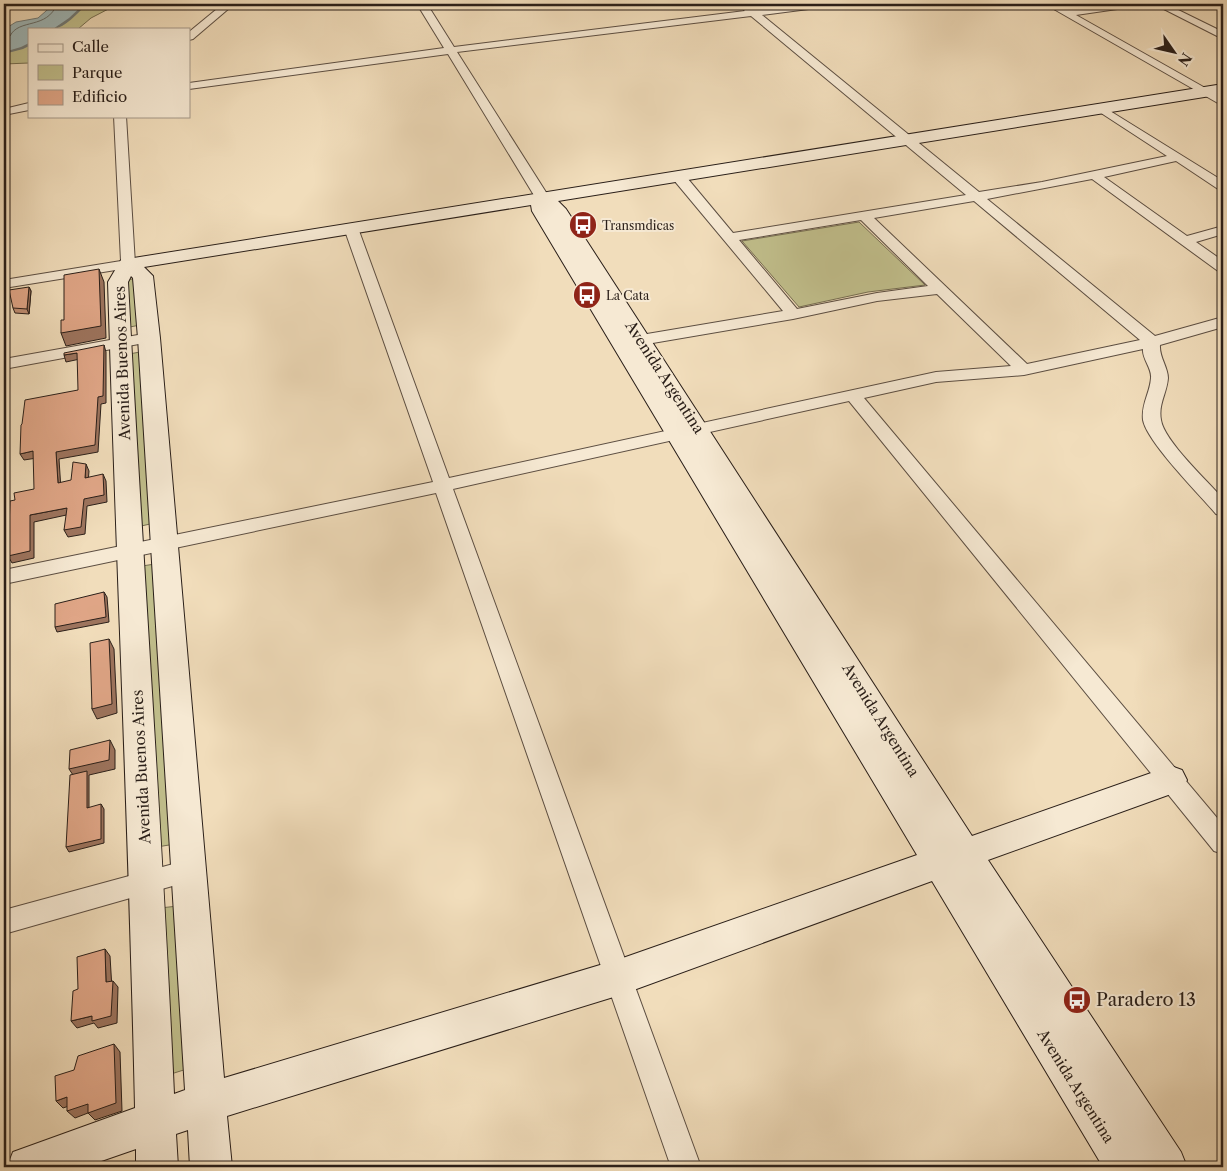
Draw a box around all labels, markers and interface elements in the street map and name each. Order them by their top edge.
legend [28,28,190,118]
north arrow [1150,28,1200,78]
text: Calle [72,37,109,56]
text: N [1174,49,1196,69]
text: Parque [72,63,122,82]
text: Edificio [72,87,127,106]
bus stop icon: Transmdicas [568,210,598,240]
place label: Transmdicas [602,218,674,233]
bus stop icon: La Cata [572,280,602,310]
street label: Avenida Buenos Aires [110,285,134,442]
place label: La Cata [606,288,650,303]
street label: Avenida Argentina [621,316,709,437]
street label: Avenida Argentina [838,659,924,781]
street label: Avenida Buenos Aires [127,689,155,846]
bus stop icon: Paradero 13 [1062,985,1092,1015]
place label: Paradero 13 [1096,989,1196,1011]
street label: Avenida Argentina [1033,1025,1119,1147]

